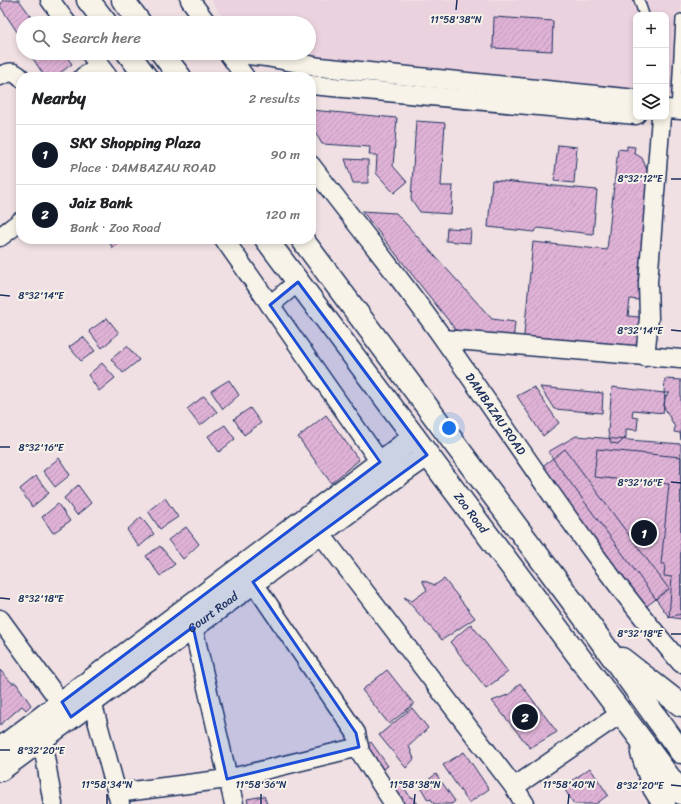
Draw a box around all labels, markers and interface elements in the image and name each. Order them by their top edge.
text: 11°58'38"N [430,11,482,29]
map controls [633,12,669,120]
button: + [633,12,669,48]
search box [16,16,316,60]
text: Search here [62,25,141,51]
icon: search [30,27,52,49]
button: − [633,48,669,84]
text: Nearby [32,83,86,113]
button: layers [633,84,669,120]
text: 2 results [249,87,300,110]
text: SKY Shopping Plaza [70,130,201,156]
text: 1 [42,143,48,166]
text: 90 m [270,143,300,166]
text: Place · DAMBAZAU ROAD [70,156,216,179]
text: 8°32'12"E [617,170,664,188]
text: Jaiz Bank [70,190,133,216]
text: 2 [41,203,49,226]
text: 120 m [265,203,300,226]
text: Bank · Zoo Road [70,216,160,239]
text: 8°32'14"E [18,287,65,305]
text: 8°32'14"E [617,322,664,340]
street label: DAMBAZAU ROAD [459,368,532,460]
your location [439,418,459,438]
text: 8°32'16"E [19,439,65,457]
text: 8°32'16"E [618,474,664,492]
street label: Zoo Road [448,487,495,540]
pin: 1 [631,518,657,548]
street label: Court Road [183,585,244,639]
text: 8°32'18"E [18,590,65,608]
text: 8°32'18"E [617,625,664,643]
pin: 2 [512,702,538,732]
text: 8°32'20"E [17,742,66,760]
text: 11°58'34"N [81,776,133,794]
text: 11°58'36"N [236,776,287,794]
text: 11°58'38"N [389,776,441,794]
text: 11°58'40"N [543,776,595,794]
text: 8°32'20"E [616,777,665,795]

